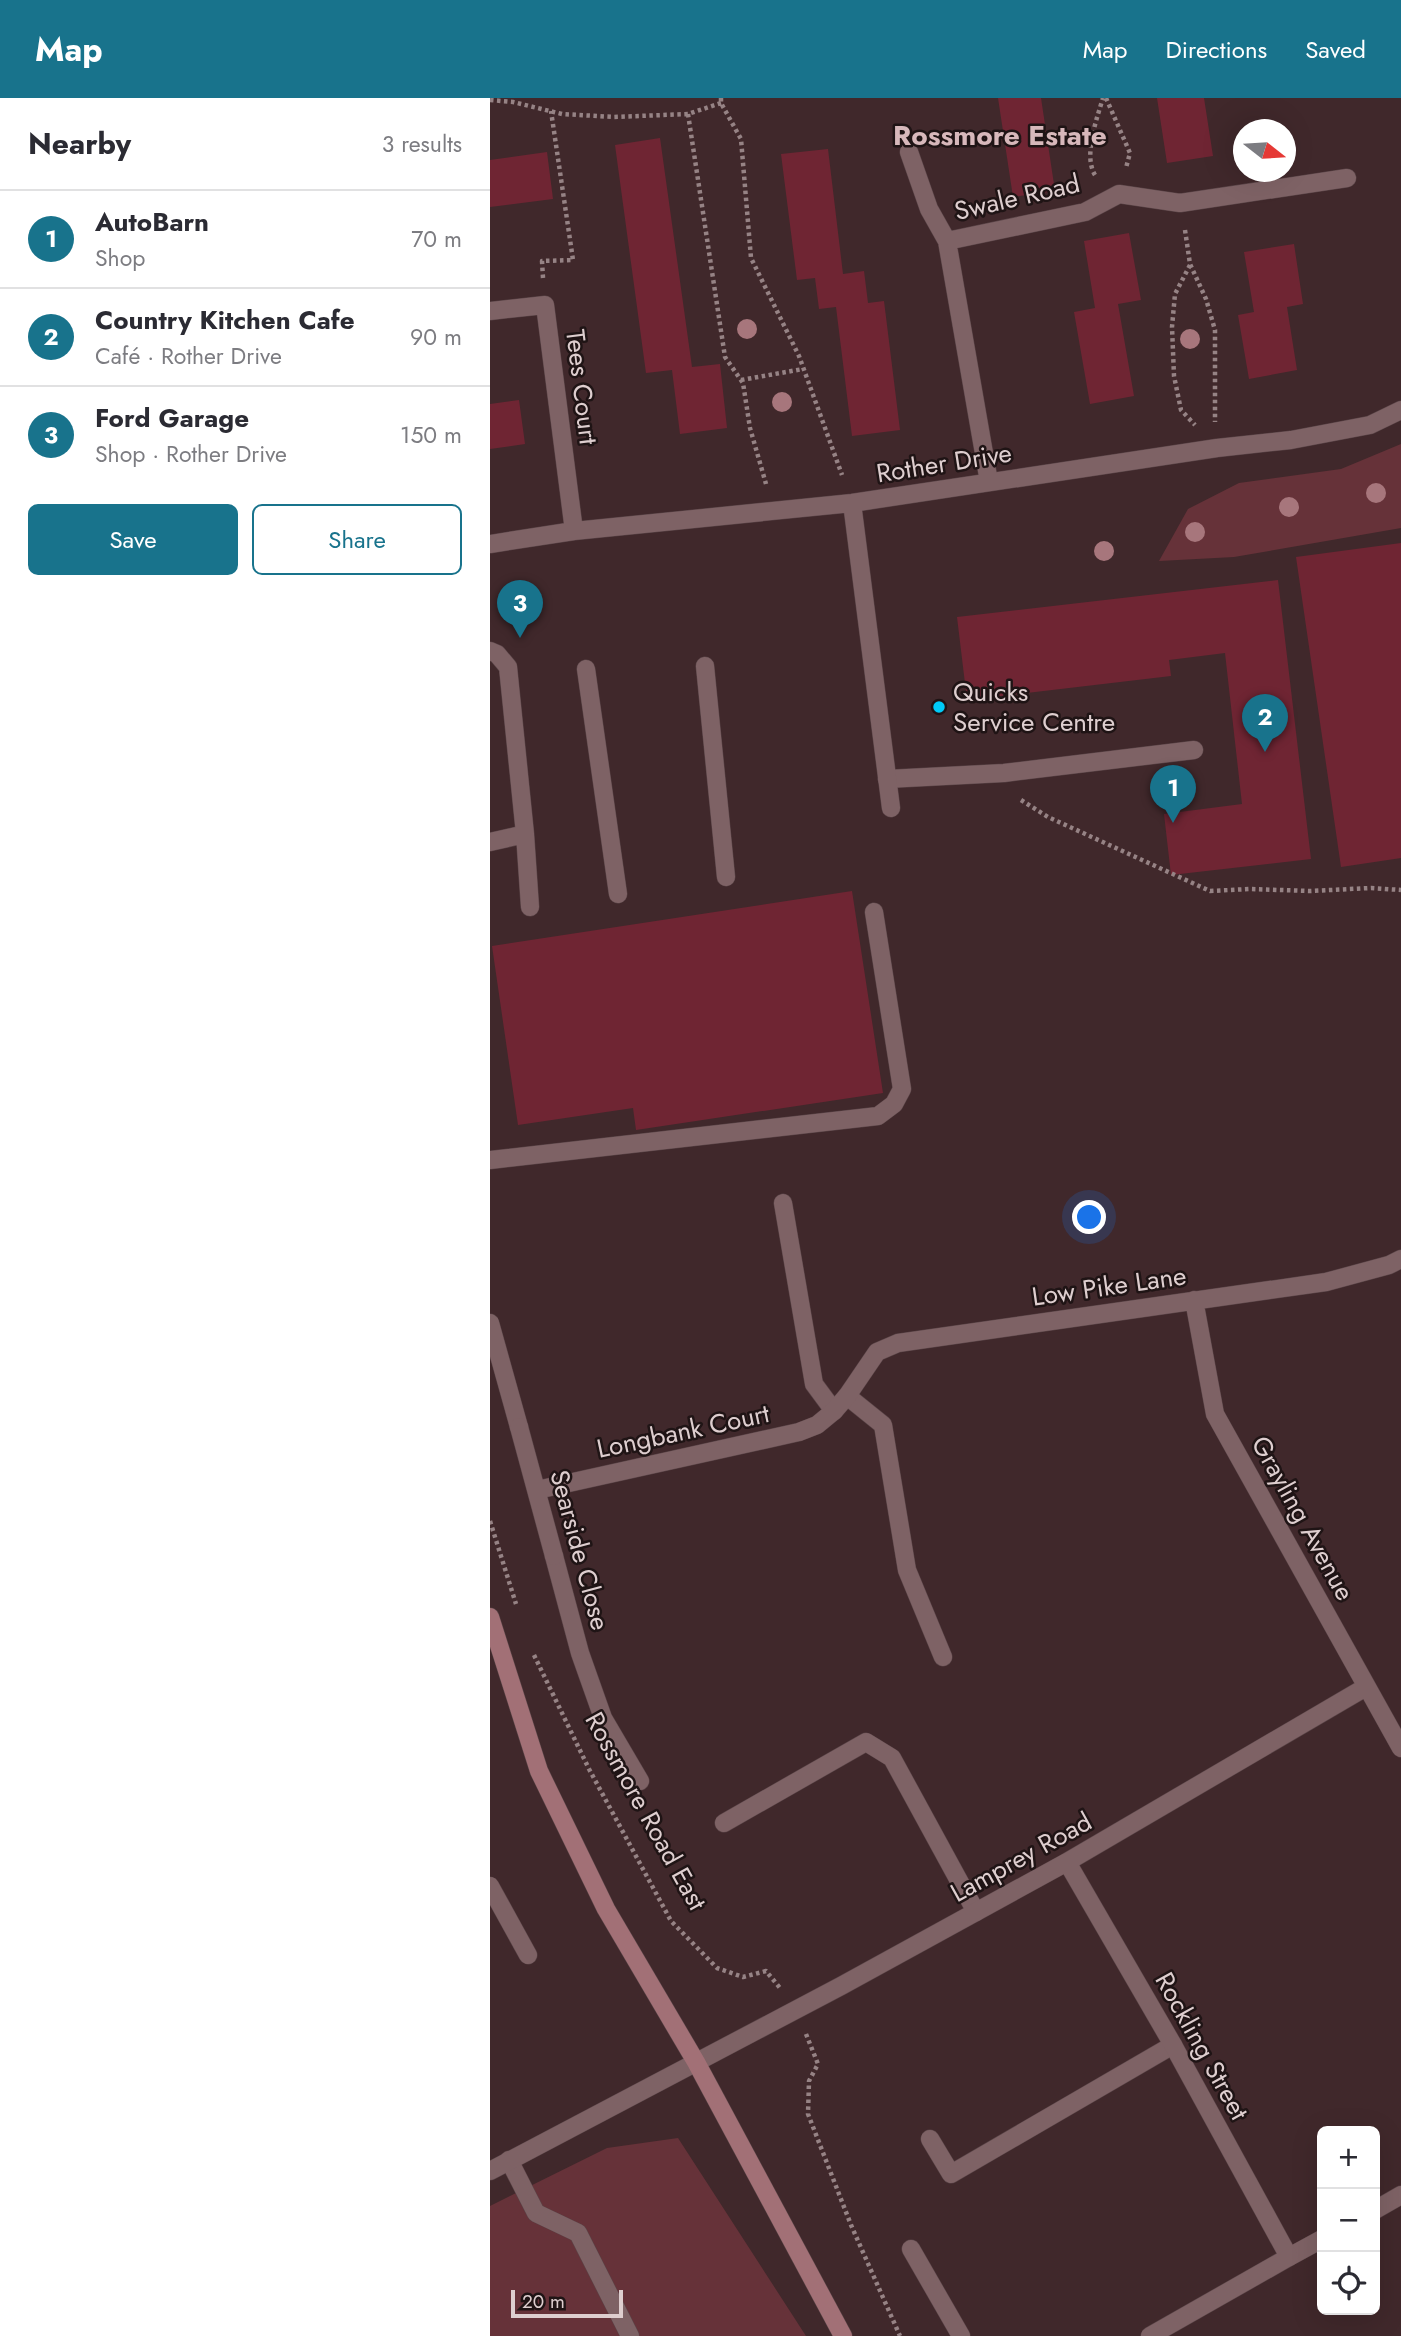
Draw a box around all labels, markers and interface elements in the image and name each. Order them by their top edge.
text: Map [35,26,103,73]
text: Map [1083,32,1128,67]
text: Directions [1166,32,1267,67]
text: Saved [1305,32,1366,67]
district label: Rossmore Estate [893,115,1107,156]
north arrow [1233,119,1296,182]
text: Nearby [28,122,131,165]
text: 3 results [382,127,462,161]
street label: Swale Road [951,164,1083,230]
text: AutoBarn [95,203,209,241]
text: 1 [45,222,57,256]
text: 70 m [411,222,462,256]
text: Shop [95,241,145,275]
text: Country Kitchen Cafe [95,301,355,339]
text: 2 [43,320,59,354]
text: 90 m [410,320,462,354]
street label: Tees Court [556,327,608,447]
text: Café · Rother Drive [95,339,282,373]
text: Ford Garage [95,399,249,437]
text: 3 [44,418,58,452]
text: 150 m [400,418,462,452]
street label: Rother Drive [874,434,1014,492]
text: Shop · Rother Drive [95,437,287,471]
button: Save [28,504,238,575]
button: Share [252,504,462,575]
pin: 3 [497,580,543,638]
place label: Quicks Service Centre [953,673,1115,741]
pin: 2 [1242,694,1288,752]
marker: Quicks Service Centre [931,699,947,715]
pin: 1 [1150,765,1196,823]
your location [1072,1200,1106,1234]
street label: Low Pike Lane [1029,1256,1189,1316]
street label: Longbank Court [593,1394,773,1468]
street label: Grayling Avenue [1242,1429,1364,1607]
street label: Searside Close [540,1466,620,1634]
street label: Rossmore Road East [576,1705,717,1918]
street label: Lamprey Road [943,1803,1099,1911]
street label: Rockling Street [1146,1965,1259,2127]
map controls [1317,2126,1380,2315]
button: + [1317,2126,1380,2189]
button: − [1317,2189,1380,2252]
button: locate [1317,2252,1380,2315]
scale bar [511,2287,623,2319]
text: 20 m [522,2288,565,2315]

